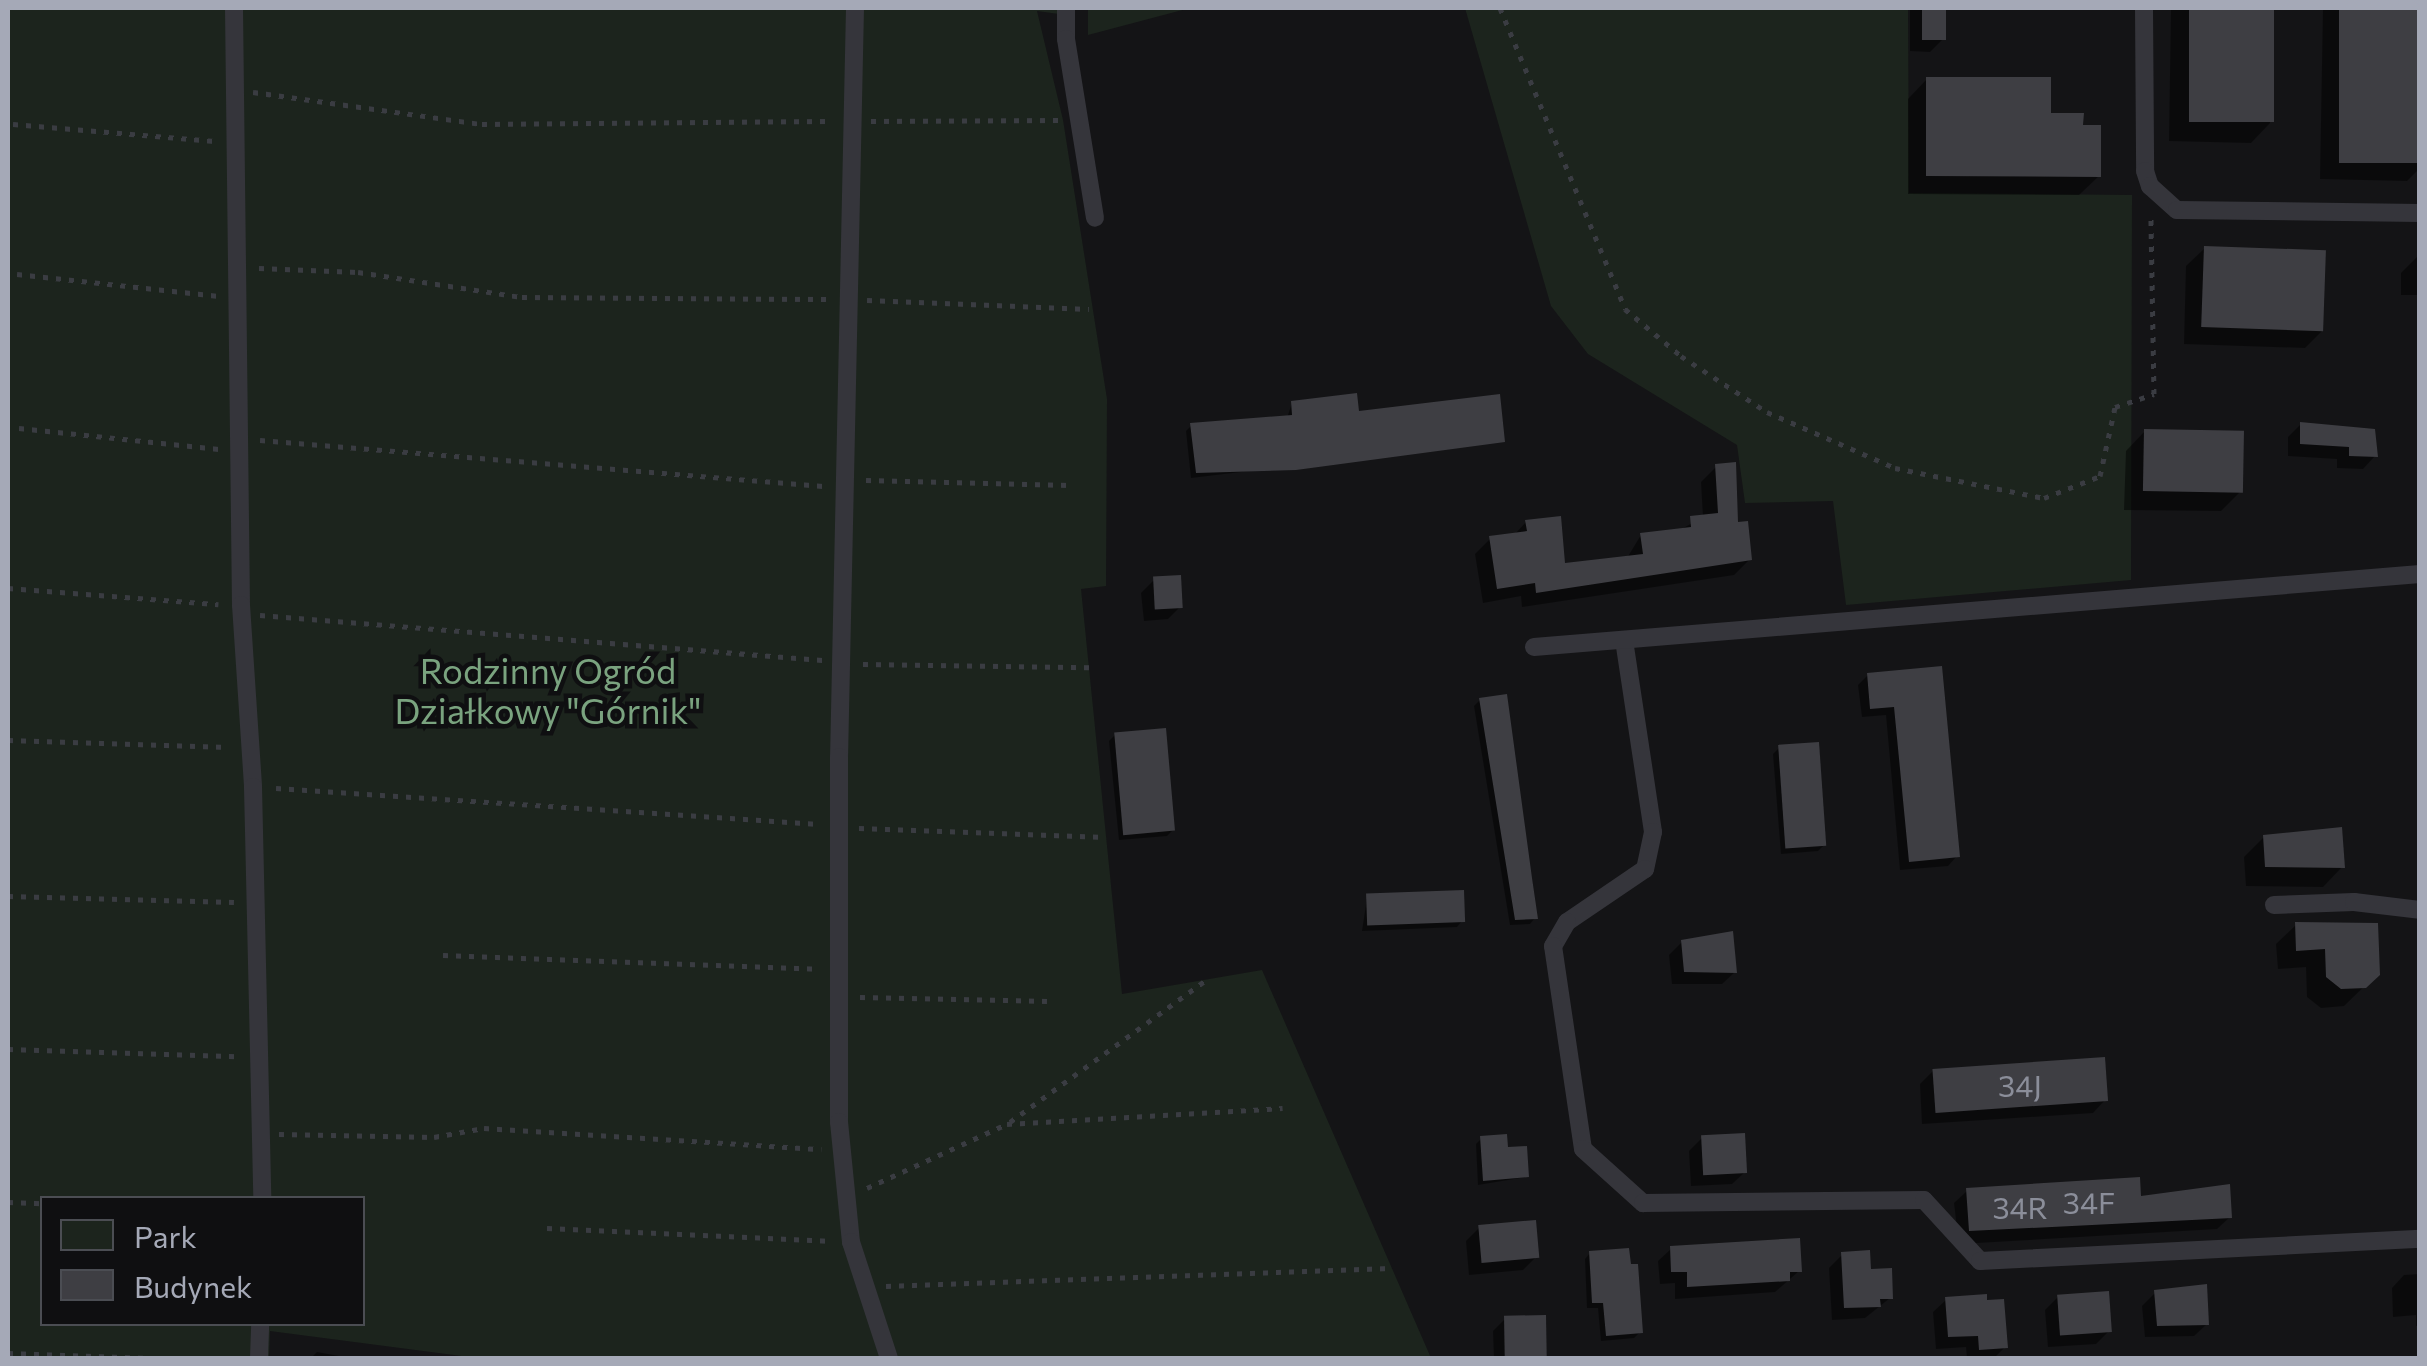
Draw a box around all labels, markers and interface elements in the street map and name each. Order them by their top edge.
park label: Rodzinny Ogród Działkowy "Górnik" [395,649,701,731]
house number: 34J [1998,1067,2042,1103]
house number: 34F [2063,1184,2115,1220]
house number: 34R [1992,1189,2048,1225]
legend [40,1196,365,1326]
text: Park [134,1217,197,1254]
text: Budynek [134,1267,252,1304]

